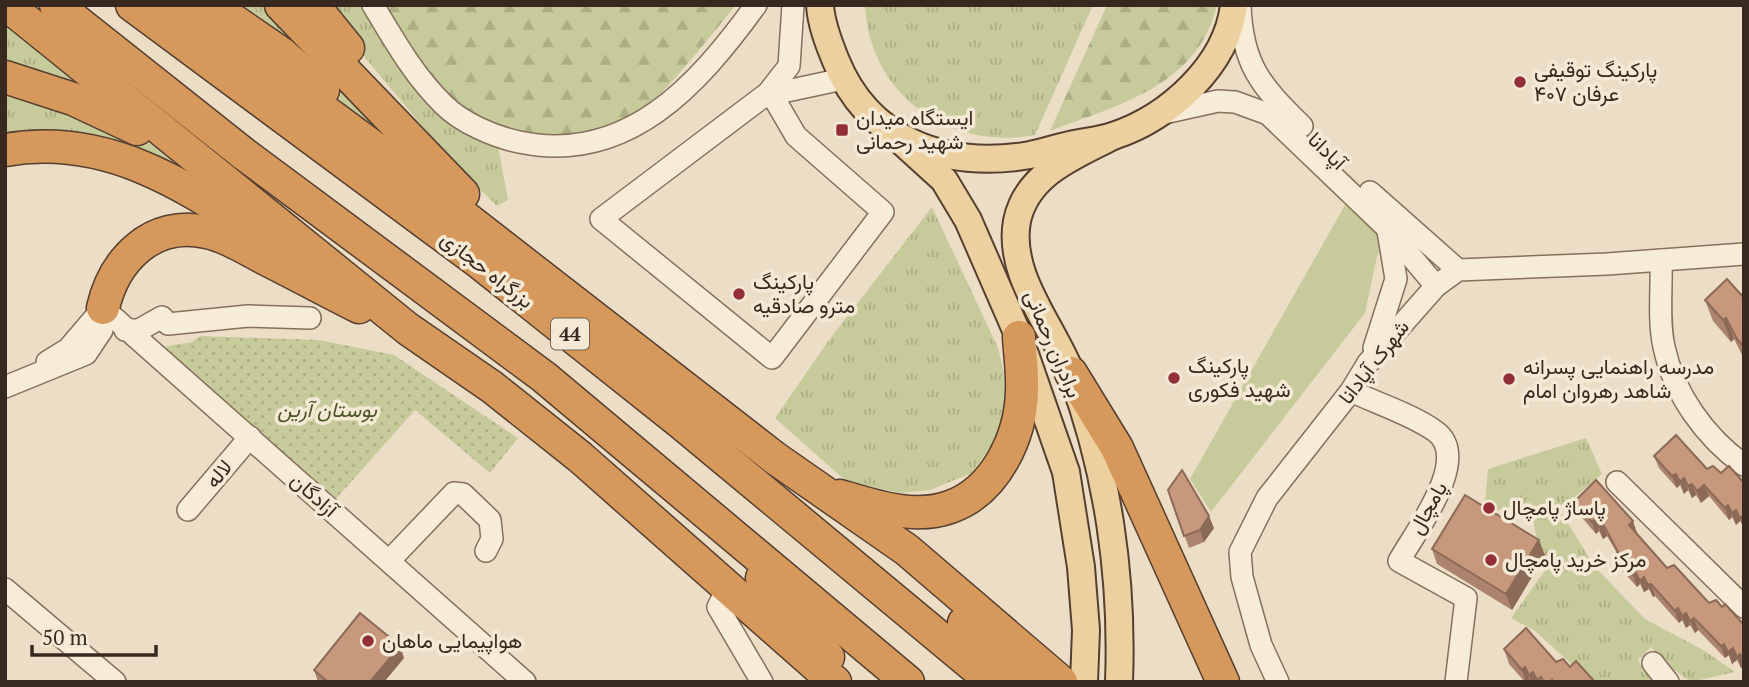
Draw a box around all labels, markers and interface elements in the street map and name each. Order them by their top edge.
place label: پارکینگ توقیفی عرفان ۴۰۷ [1534,55,1657,107]
marker: پارکینگ توقیفی عرفان ۴۰۷ [1512,74,1528,90]
place label: ایستگاه میدان شهید رحمانی [856,103,973,155]
marker: ایستگاه میدان شهید رحمانی [834,122,850,138]
street label: آپادانا [1302,125,1355,178]
street label: بزرگراه حجازی [435,224,540,314]
place label: پارکینگ مترو صادقیه [753,267,855,319]
street label: برادران رحمانی [1019,285,1089,402]
marker: پارکینگ مترو صادقیه [731,286,747,302]
street label: شهرک آپادانا [1331,313,1416,410]
road number: 44 [551,318,589,350]
place label: پارکینگ شهید فکوری [1188,351,1291,403]
place label: مدرسه راهنمایی پسرانه شاهد رهروان امام [1523,352,1714,405]
marker: پارکینگ شهید فکوری [1166,370,1182,386]
marker: مدرسه راهنمایی پسرانه شاهد رهروان امام [1501,371,1517,387]
park label: بوستان آرین [277,395,378,423]
street label: لاله [198,453,238,493]
street label: آزادگان [285,466,346,524]
street label: پامچال [1401,476,1454,539]
place label: پاساژ پامچال [1503,493,1606,522]
marker: پاساژ پامچال [1481,500,1497,516]
place label: مرکز خرید پامچال [1505,545,1646,574]
marker: مرکز خرید پامچال [1483,552,1499,568]
scale bar [32,614,156,658]
text: 50 m [42,623,88,651]
place label: هواپیمایی ماهان [382,626,522,655]
marker: هواپیمایی ماهان [360,633,376,649]

